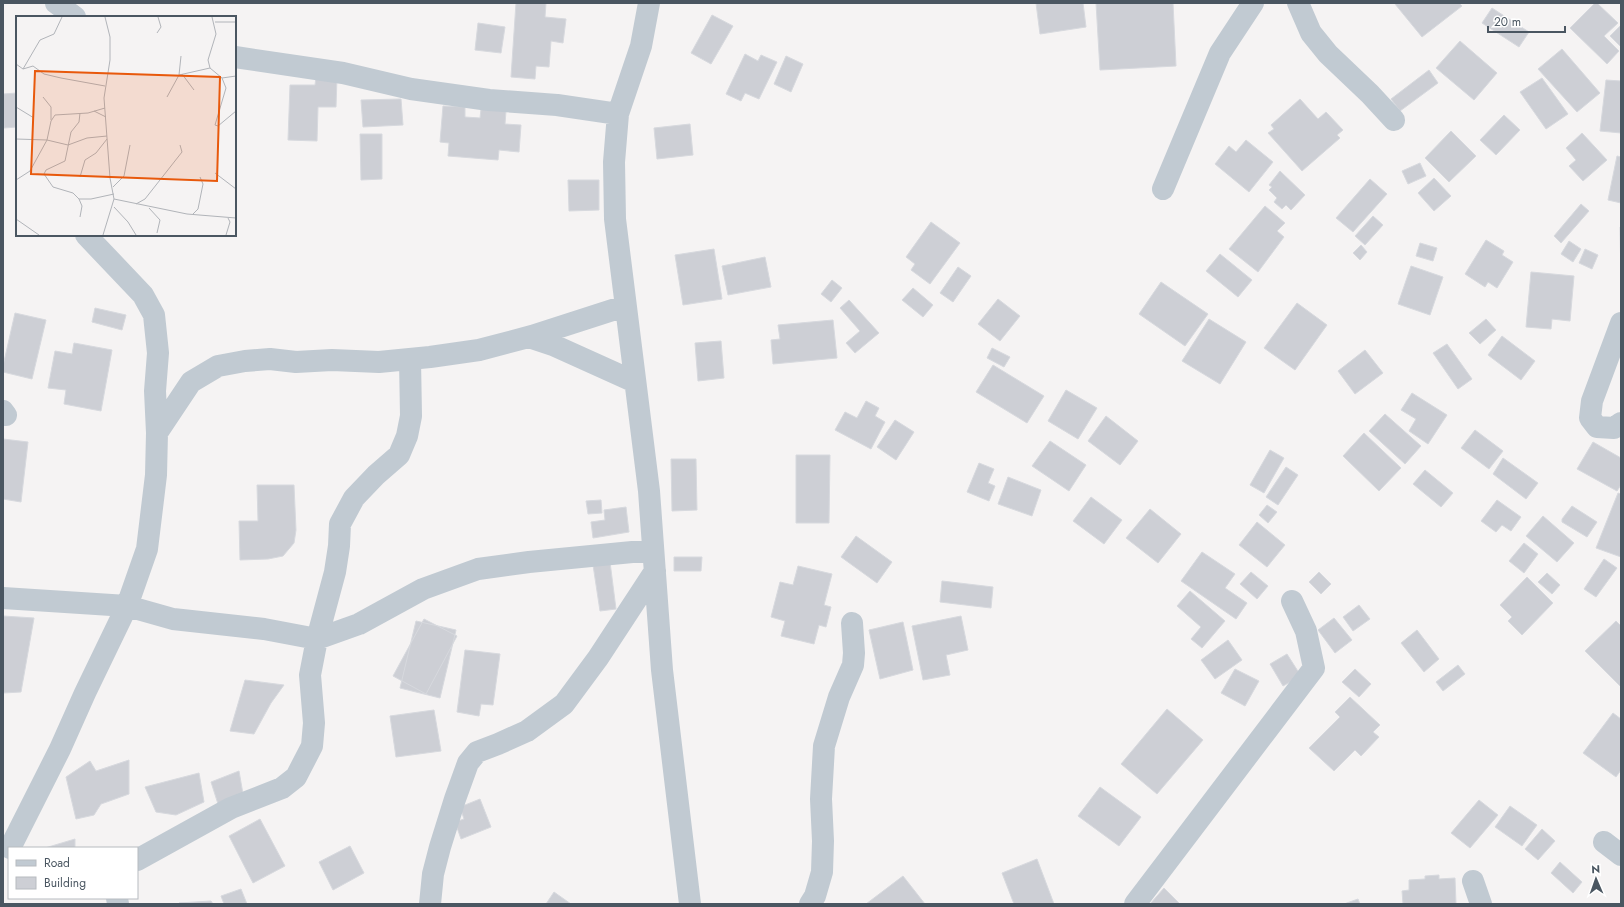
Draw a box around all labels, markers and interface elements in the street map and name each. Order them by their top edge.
scale bar [1488,8,1565,34]
text: 20 m [1494,13,1521,31]
inset map [16,16,236,236]
legend [8,847,138,899]
text: Road [44,854,70,872]
north arrow [1576,859,1616,899]
text: N [1591,861,1600,877]
text: Building [44,874,86,892]

